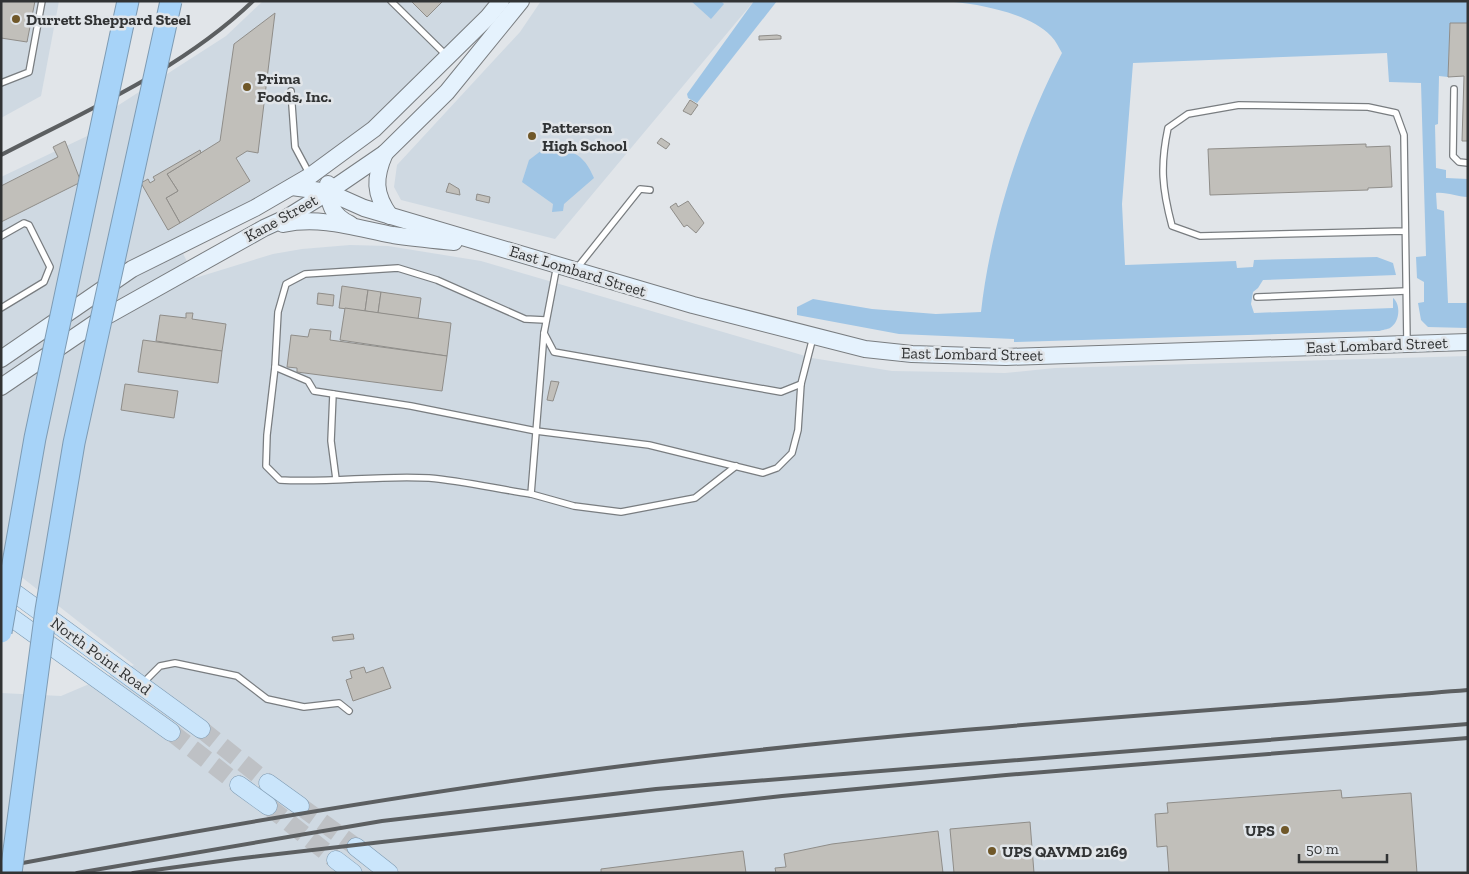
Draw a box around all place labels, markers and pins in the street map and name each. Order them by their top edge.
place label: Durrett Sheppard Steel [26,10,191,29]
marker: Durrett Sheppard Steel [10,13,22,25]
place label: Prima Foods, Inc. [257,69,332,106]
marker: Prima Foods, Inc. [241,81,253,93]
place label: Patterson High School [542,118,628,155]
marker: Patterson High School [526,130,538,142]
place label: UPS [1245,821,1275,840]
marker: UPS [1279,824,1291,836]
place label: UPS QAVMD 2169 [1002,842,1128,861]
marker: UPS QAVMD 2169 [986,845,998,857]

